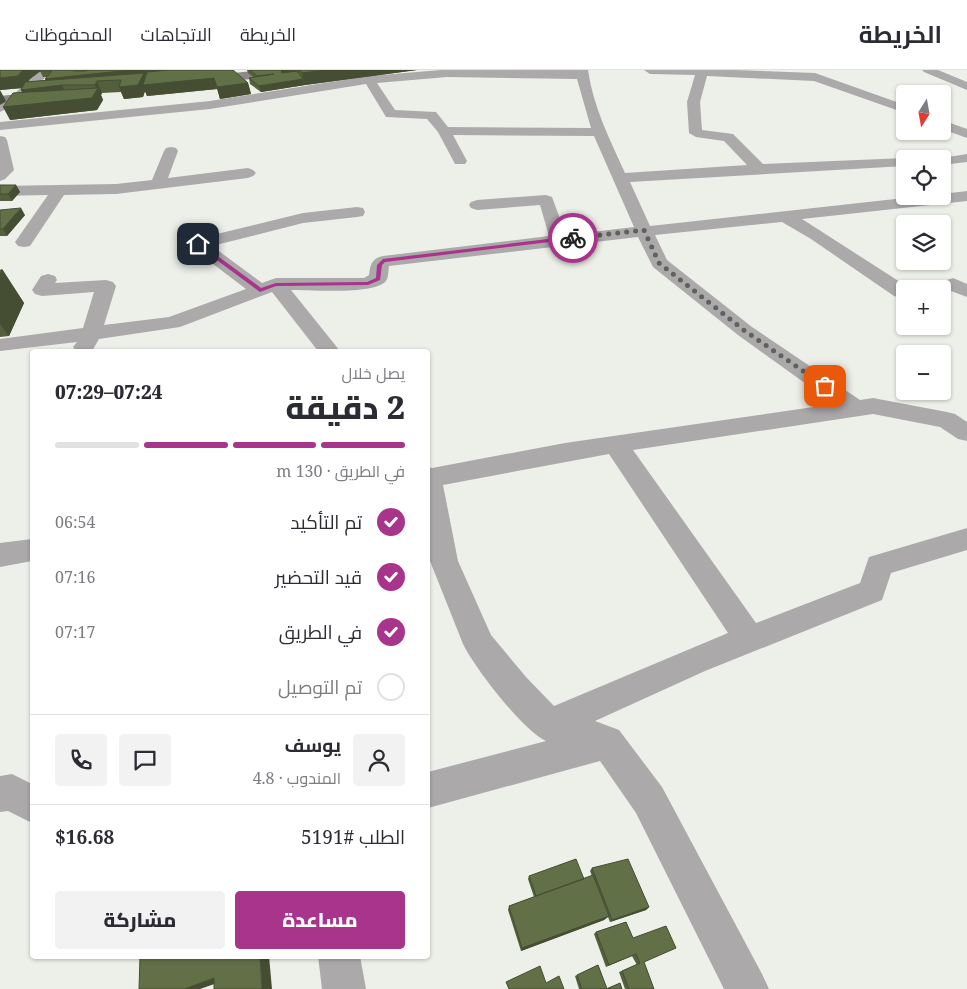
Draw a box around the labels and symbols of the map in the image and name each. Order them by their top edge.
north arrow [896,85,951,140]
courier [548,213,598,263]
pin [177,223,219,265]
pin [804,365,846,407]

